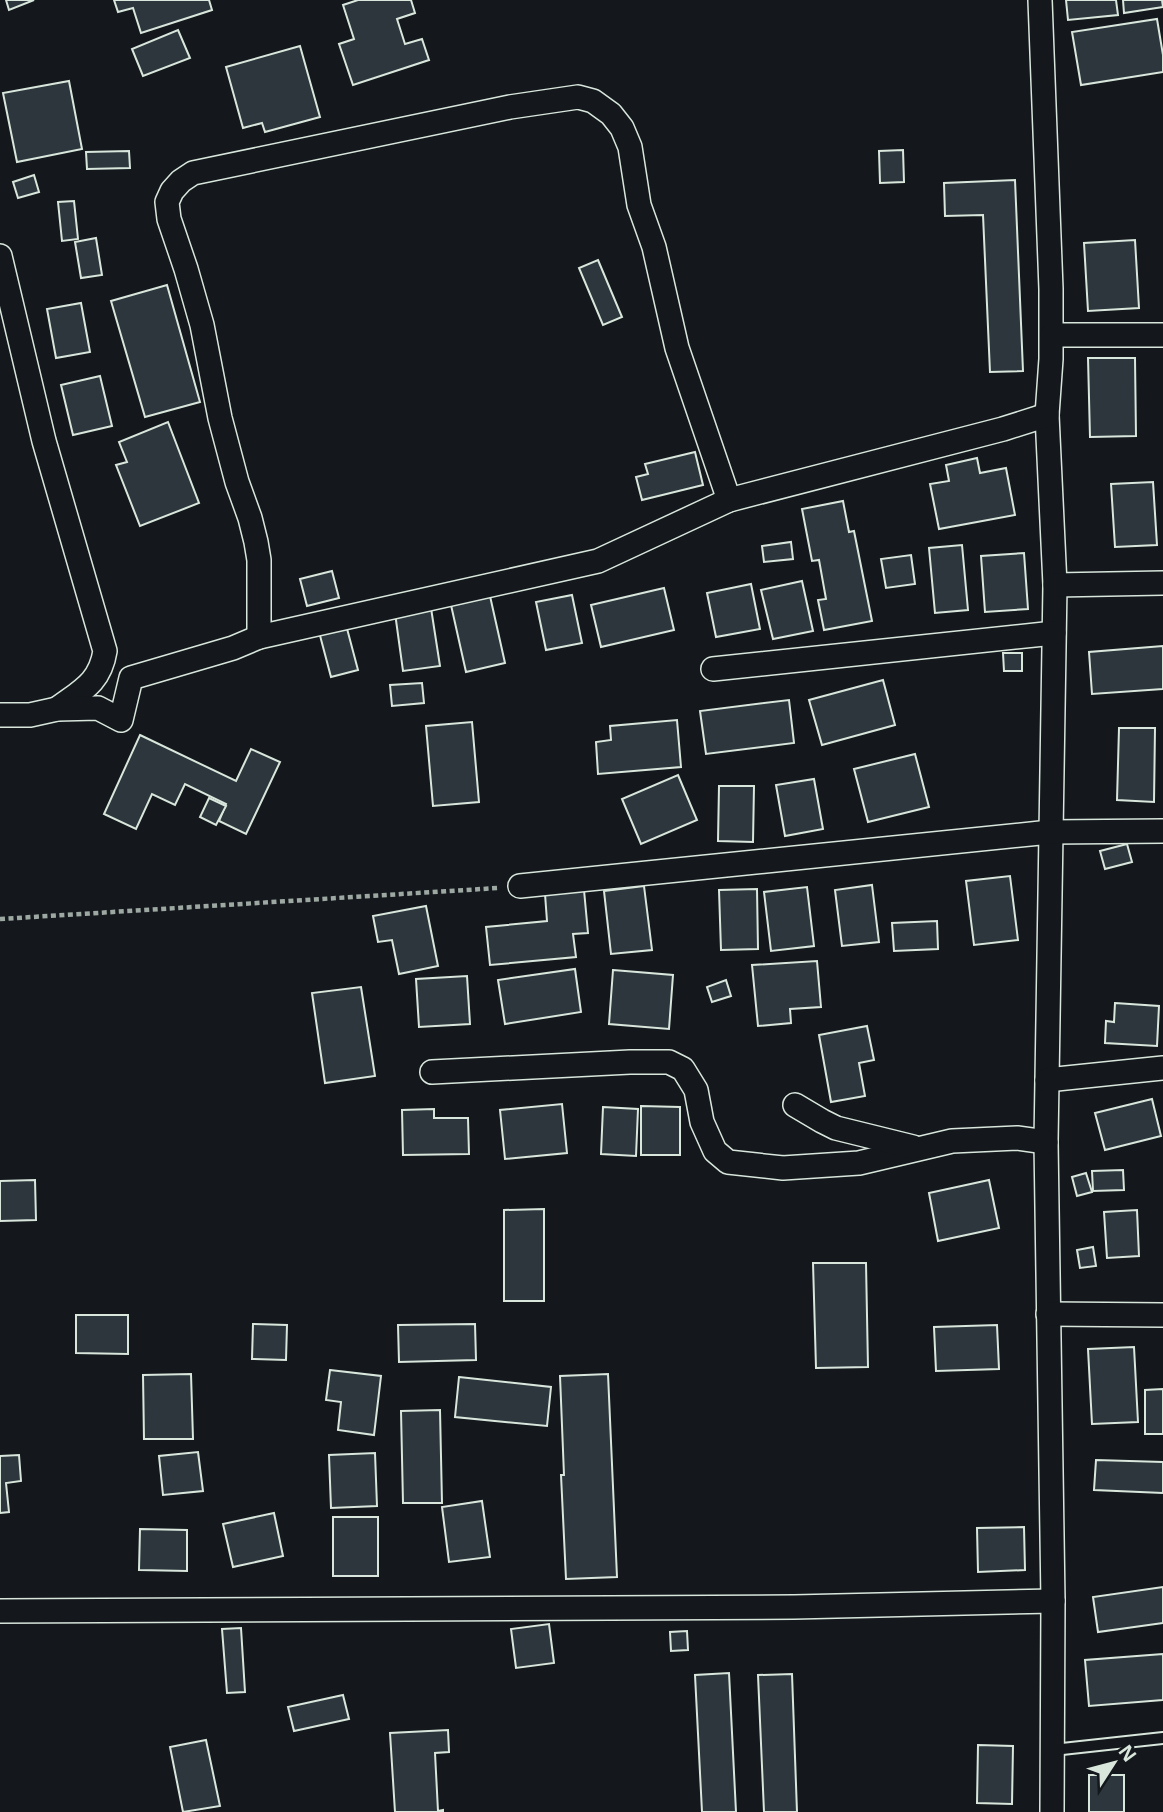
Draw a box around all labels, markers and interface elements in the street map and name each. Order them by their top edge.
north arrow [1079,1728,1149,1798]
text: N [1113,1739,1143,1767]

